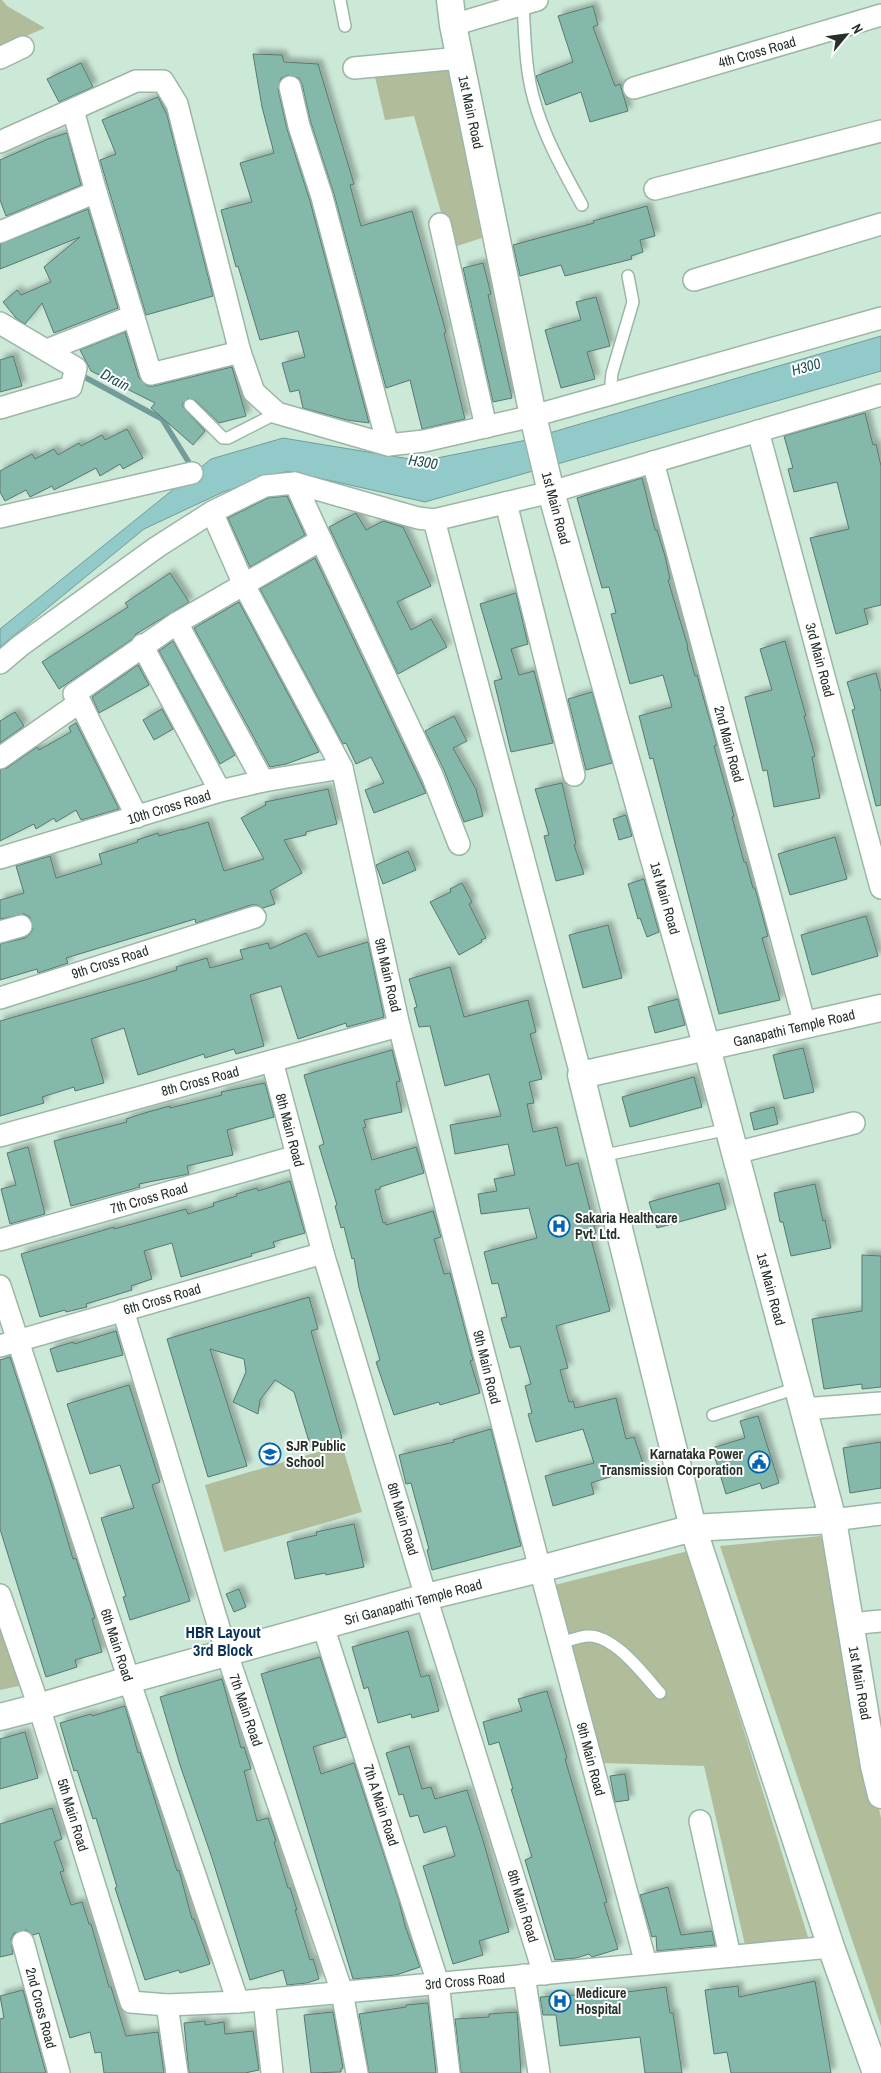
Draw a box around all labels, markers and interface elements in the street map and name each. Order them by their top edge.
north arrow [821,10,871,60]
text: N [847,21,867,37]
street label: 4th Cross Road [716,32,798,72]
street label: 1st Main Road [454,74,488,150]
water label: H300 [789,352,823,381]
water label: Drain [97,363,134,396]
water label: H300 [407,449,439,474]
street label: 1st Main Road [538,470,574,546]
street label: 3rd Main Road [801,621,839,699]
street label: 2nd Main Road [710,704,748,784]
street label: 10th Cross Road [125,786,213,828]
street label: 1st Main Road [646,860,684,936]
street label: 9th Main Road [371,936,405,1014]
street label: 9th Cross Road [69,941,151,983]
street label: Ganapathi Temple Road [731,1005,857,1051]
street label: 8th Cross Road [159,1062,241,1100]
street label: 8th Main Road [272,1091,308,1169]
street label: 7th Cross Road [108,1178,190,1218]
place label: Sakaria Healthcare Pvt. Ltd. [575,1209,678,1243]
hospital icon: Sakaria Healthcare Pvt. Ltd. [547,1214,571,1238]
street label: 1st Main Road [753,1251,789,1327]
street label: 6th Cross Road [121,1279,203,1319]
street label: 9th Main Road [469,1328,505,1406]
place label: SJR Public School [286,1437,346,1471]
school or university icon: SJR Public School [258,1442,282,1466]
place label: Karnataka Power Transmission Corporation [600,1445,744,1479]
public building icon: Karnataka Power Transmission Corporation [747,1450,771,1474]
street label: 8th Main Road [383,1480,423,1558]
street label: Sri Ganapathi Temple Road [342,1575,484,1629]
street label: 6th Main Road [97,1606,137,1684]
district label: HBR Layout 3rd Block [185,1621,261,1661]
street label: 1st Main Road [845,1645,875,1721]
street label: 7th Main Road [225,1671,267,1749]
street label: 9th Main Road [573,1720,609,1798]
street label: 7th A Main Road [359,1762,403,1848]
street label: 5th Main Road [53,1776,93,1854]
street label: 8th Main Road [503,1867,543,1945]
street label: 2nd Cross Road [22,1966,60,2050]
street label: 3rd Cross Road [424,1969,506,1993]
place label: Medicure Hospital [576,1984,626,2018]
hospital icon: Medicure Hospital [548,1989,572,2013]

